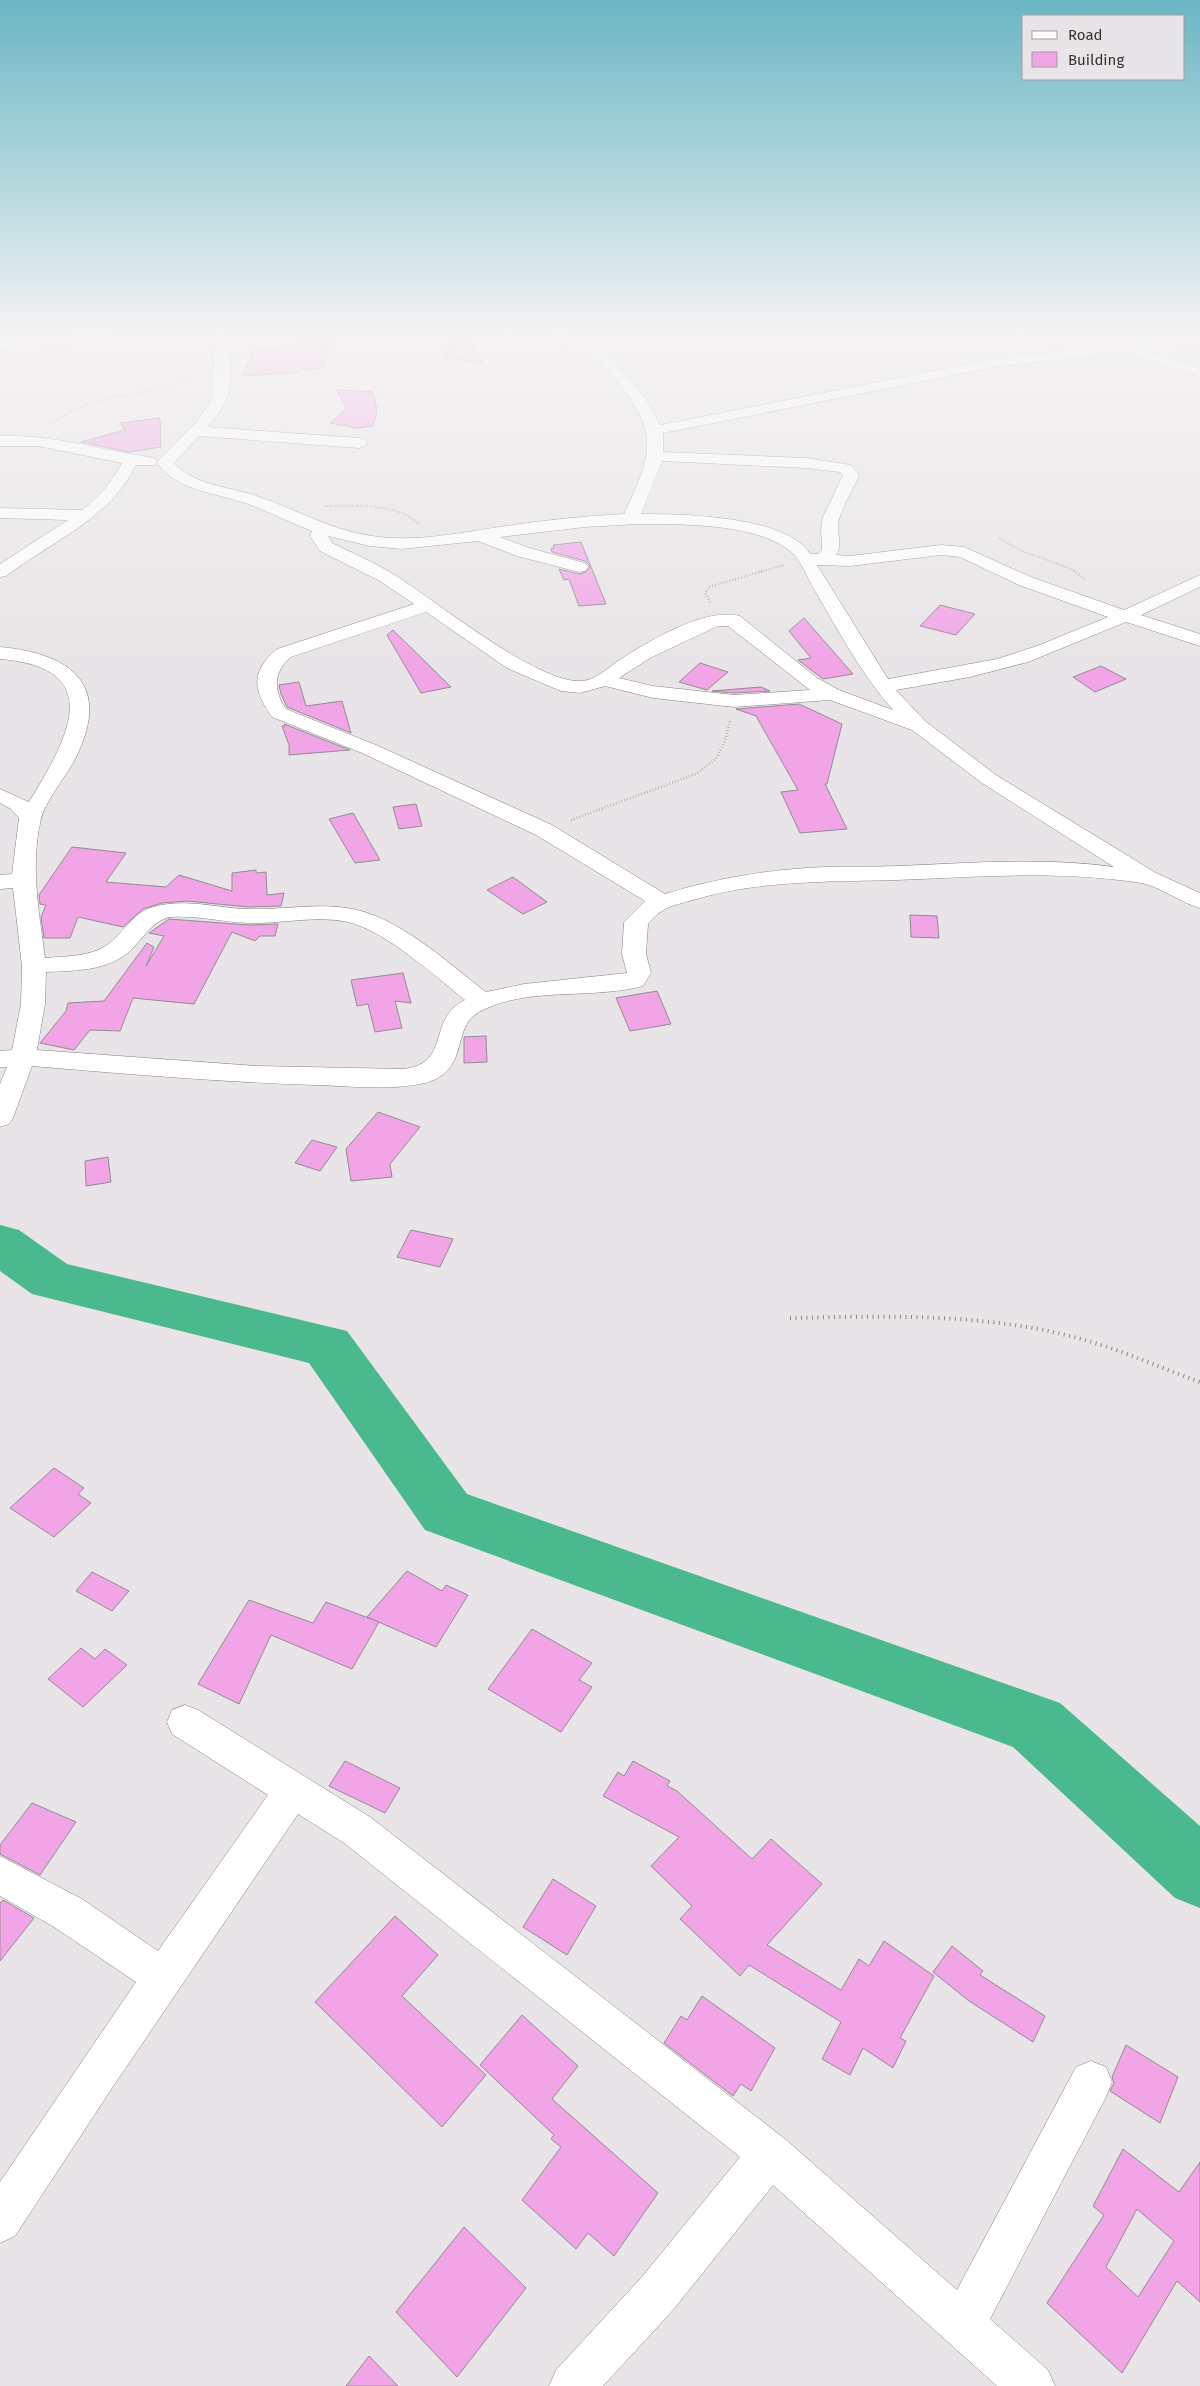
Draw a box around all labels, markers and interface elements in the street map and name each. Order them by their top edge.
legend [1022,15,1185,80]
text: Road [1068,26,1103,44]
text: Building [1068,51,1124,69]

